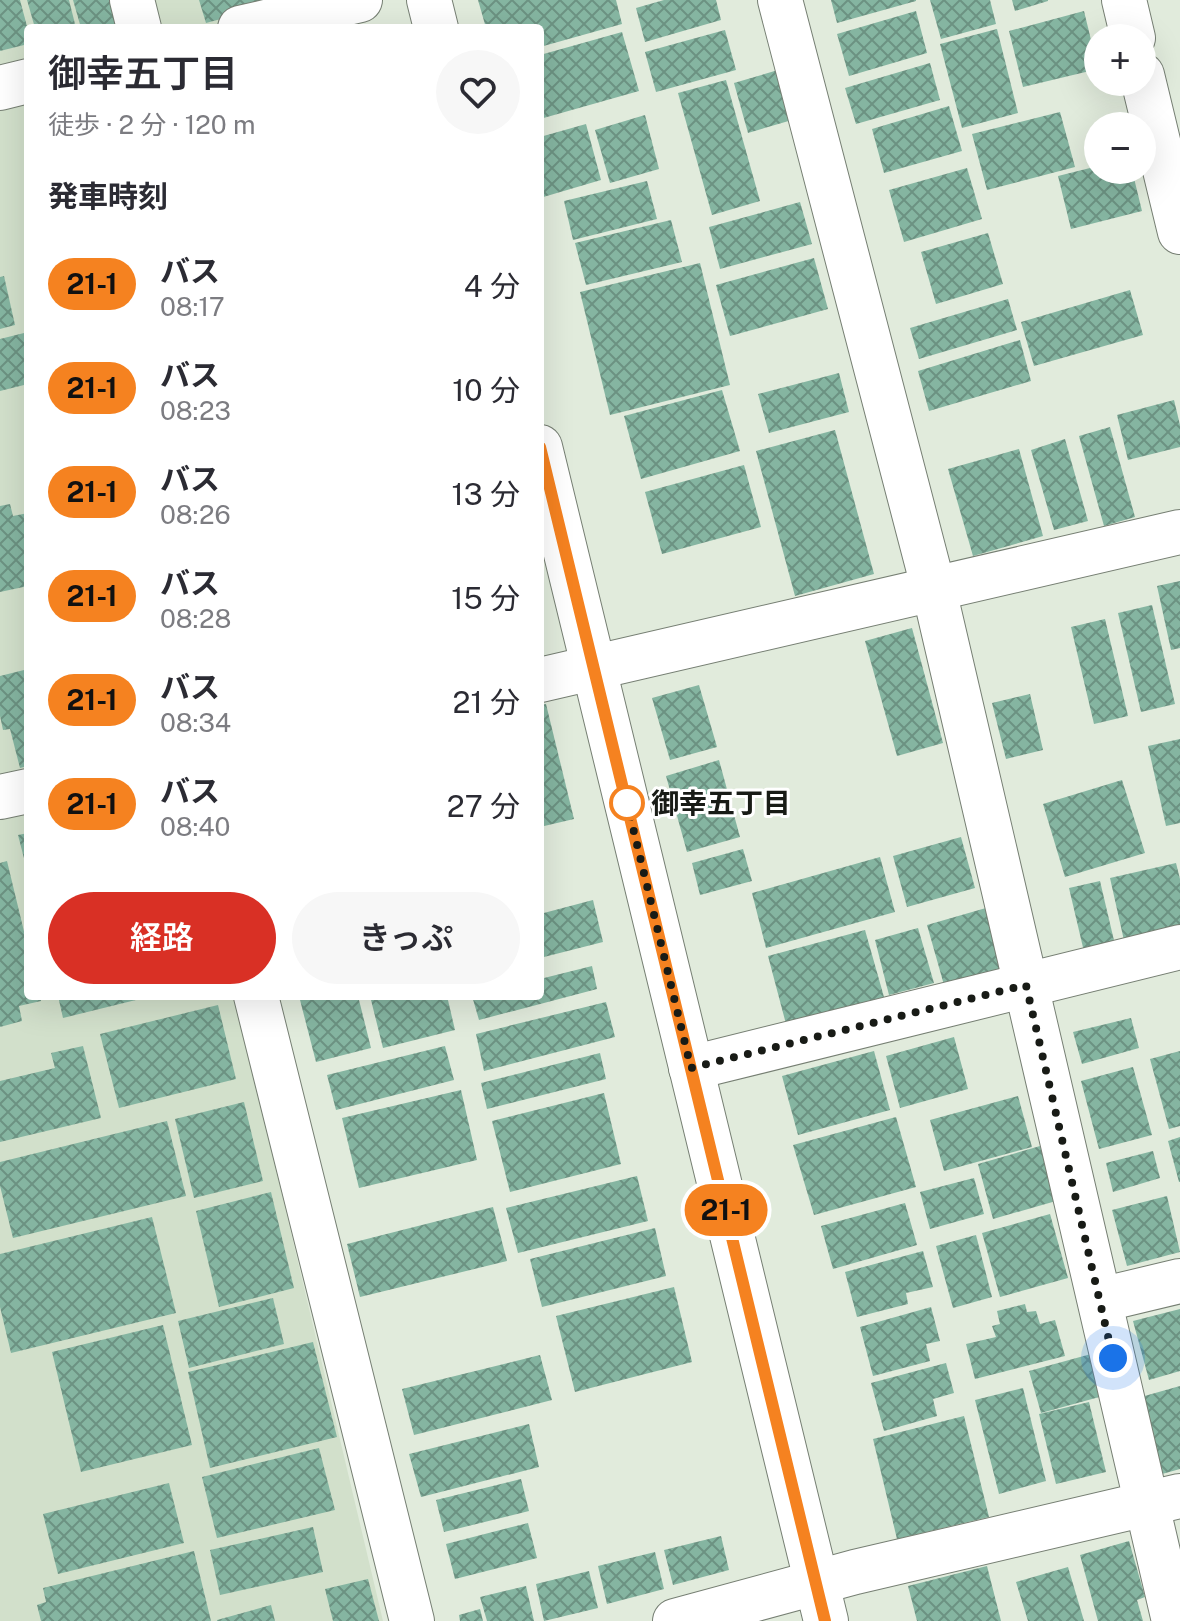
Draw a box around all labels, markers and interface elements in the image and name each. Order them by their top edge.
map controls [1084,24,1156,184]
button: + [1084,24,1156,96]
button: heart [436,50,520,134]
text: 御幸五丁目 [48,51,238,96]
text: 徒歩 · 2 分 · 120 m [48,109,255,140]
button: − [1084,112,1156,184]
text: 発車時刻 [48,178,168,214]
text: バス [160,253,220,289]
text: 21-1 [67,267,117,300]
text: 4 分 [464,268,520,304]
text: 08:17 [160,291,225,322]
text: バス [160,357,220,393]
text: 21-1 [67,371,117,404]
text: 10 分 [452,372,520,408]
text: 08:23 [160,395,231,426]
text: バス [160,461,220,497]
text: 21-1 [67,475,117,508]
text: 13 分 [452,476,520,512]
text: 08:26 [160,499,231,530]
text: バス [160,565,220,601]
text: 21-1 [67,579,117,612]
text: 15 分 [451,580,520,616]
text: 08:28 [160,603,231,634]
text: バス [160,669,220,705]
text: 21-1 [67,683,117,716]
text: 21 分 [453,684,520,720]
text: 08:34 [160,707,231,738]
text: バス [160,773,220,809]
marker: 御幸五丁目 [610,786,644,820]
place label: 御幸五丁目 [651,786,791,819]
text: 21-1 [67,787,117,820]
text: 27 分 [447,788,520,824]
text: 08:40 [160,811,231,842]
button: 経路 [48,892,276,984]
button: きっぷ [292,892,520,984]
line badge: 21-1 [670,1184,782,1236]
text: 21-1 [701,1193,751,1226]
your location [1093,1338,1133,1378]

